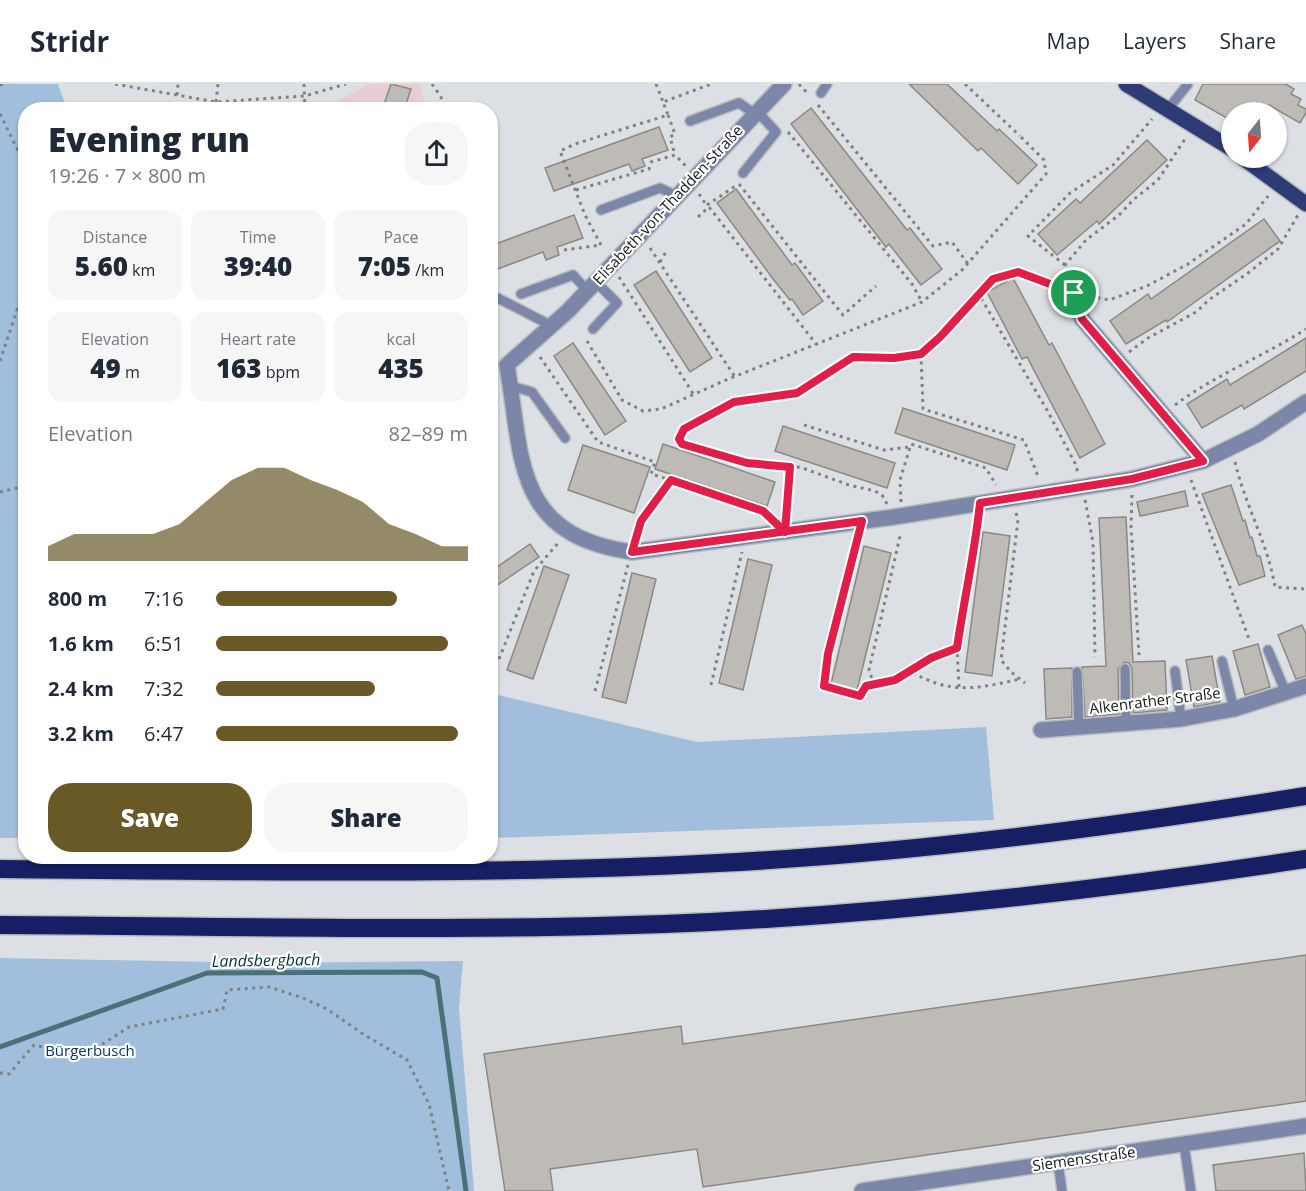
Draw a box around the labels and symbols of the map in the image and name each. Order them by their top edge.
north arrow [1221,102,1287,168]
street label: Elisabeth-von-Thadden-Straße [588,120,747,288]
pin [1048,267,1099,318]
street label: Alkenrather Straße [1088,682,1222,718]
water label: Landsbergbach [211,948,321,972]
park label: Bürgerbusch [45,1040,135,1060]
street label: Siemensstraße [1031,1141,1137,1175]

